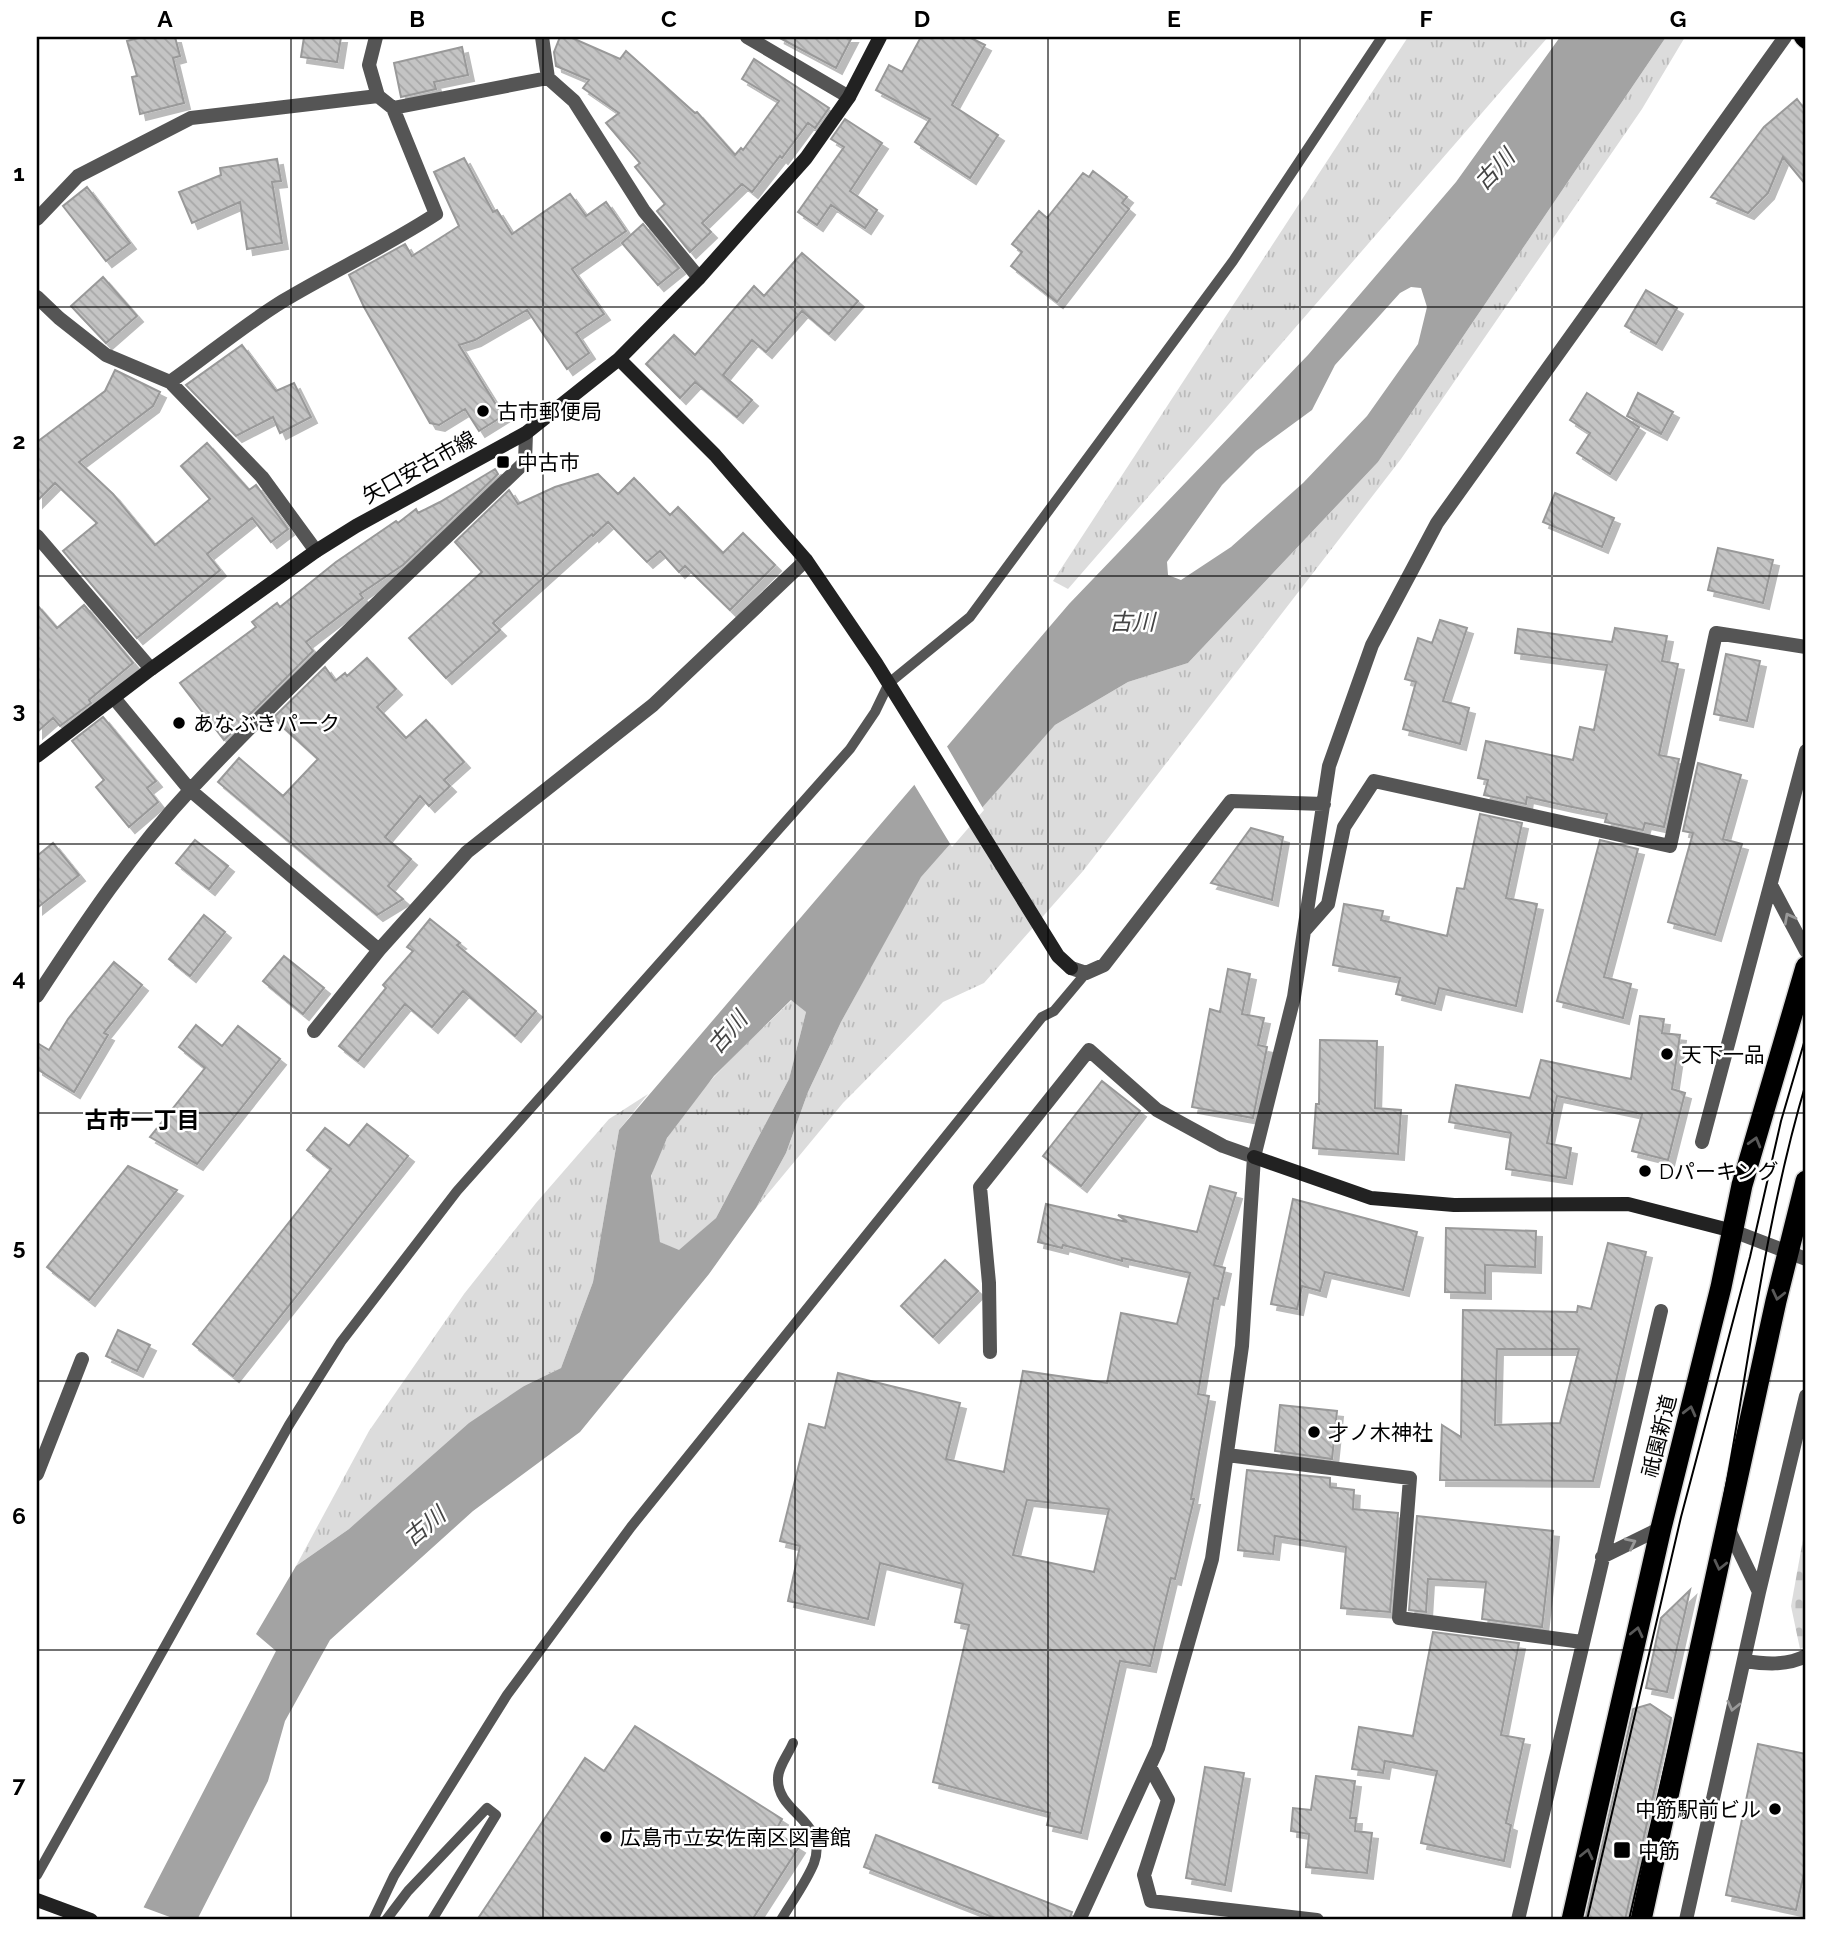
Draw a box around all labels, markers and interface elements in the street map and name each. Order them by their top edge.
text: A [157,5,173,32]
text: B [409,5,425,32]
text: C [661,5,677,32]
text: D [914,5,930,32]
text: E [1167,5,1181,32]
text: F [1419,5,1433,32]
text: G [1670,5,1686,32]
water label: 古川 [1468,141,1522,195]
text: 1 [13,159,25,186]
place label: 古市郵便局 [497,399,602,424]
marker: 古市郵便局 [475,403,491,419]
street label: 矢口安古市線 [358,426,480,508]
text: 2 [13,427,25,454]
place label: 中古市 [517,450,580,475]
marker: 中古市 [495,454,511,470]
water label: 古川 [1109,608,1158,635]
text: 3 [13,696,25,723]
place label: あなぶきパーク [193,711,340,736]
marker: あなぶきパーク [171,715,187,731]
one-way arrow [1783,913,1797,925]
text: 4 [12,964,26,991]
water label: 古川 [702,1004,754,1058]
place label: 天下一品 [1681,1042,1765,1067]
marker: 天下一品 [1659,1046,1675,1062]
district label: 古市一丁目 [85,1106,200,1133]
one-way arrow [1746,1136,1761,1148]
place label: Dパーキング [1659,1159,1778,1184]
marker: Dパーキング [1637,1163,1653,1179]
text: 5 [13,1233,26,1260]
one-way arrow [1771,1289,1786,1301]
street label: 祇園新道 [1637,1392,1681,1480]
one-way arrow [1682,1405,1696,1417]
place label: 才ノ木神社 [1328,1420,1433,1445]
marker: 才ノ木神社 [1306,1424,1322,1440]
water label: 古川 [398,1499,453,1551]
text: 6 [12,1502,26,1529]
one-way arrow [1624,1537,1637,1551]
one-way arrow [1714,1559,1728,1571]
one-way arrow [1629,1626,1644,1638]
one-way arrow [1727,1700,1742,1712]
text: 7 [13,1770,26,1797]
place label: 中筋駅前ビル [1635,1797,1761,1822]
marker: 中筋駅前ビル [1767,1801,1783,1817]
place label: 広島市立安佐南区図書館 [620,1825,851,1850]
marker: 広島市立安佐南区図書館 [598,1829,614,1845]
place label: 中筋 [1638,1838,1680,1863]
marker: 中筋 [1612,1840,1632,1860]
one-way arrow [1579,1848,1593,1860]

